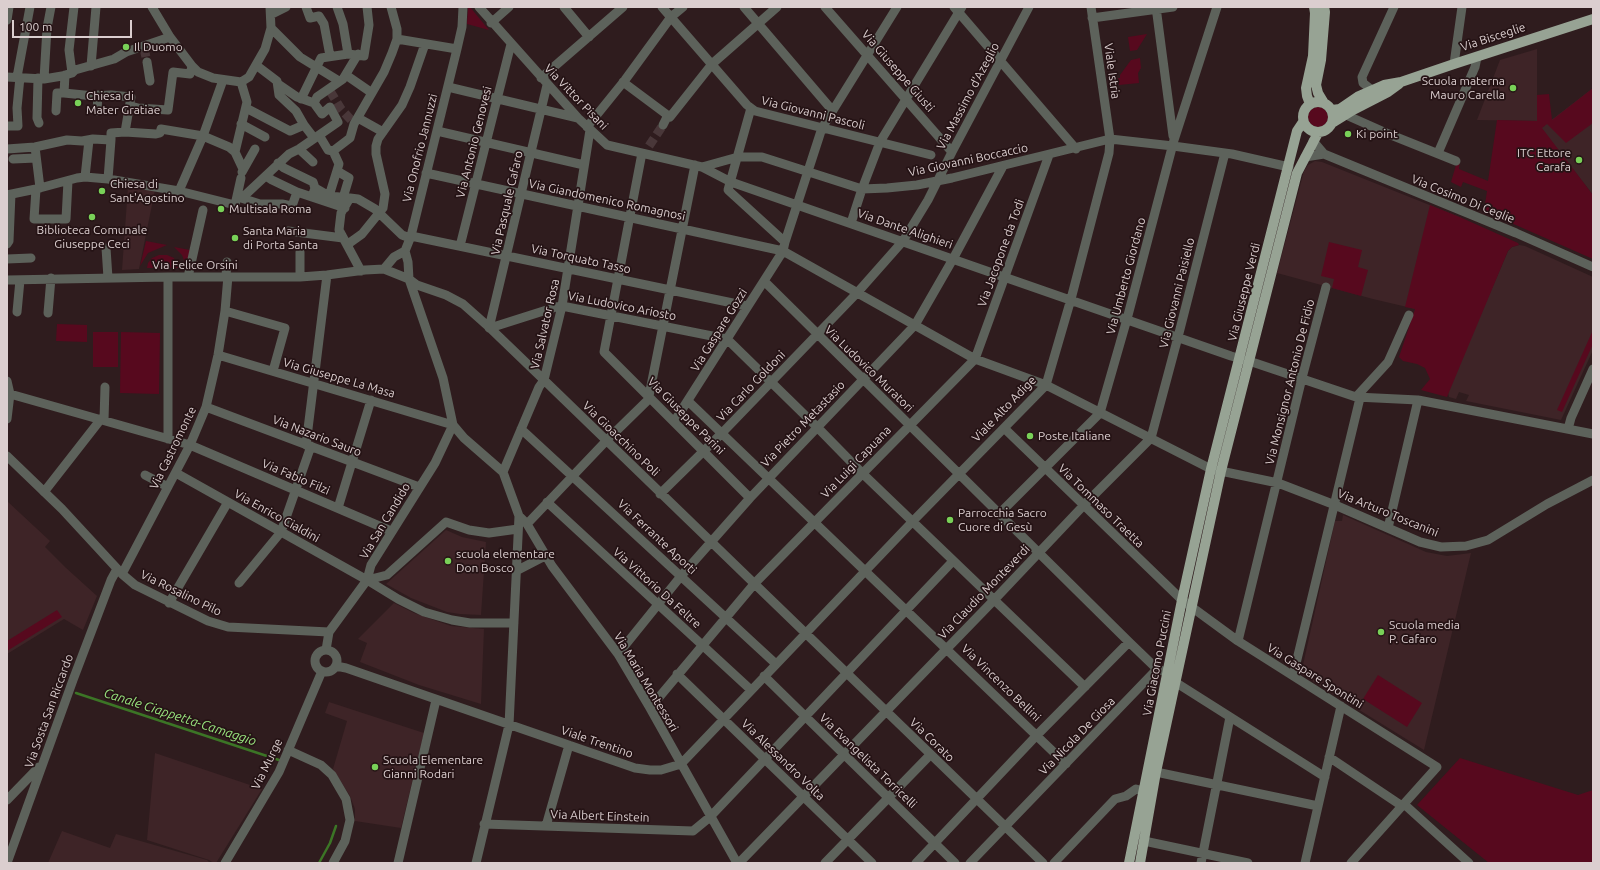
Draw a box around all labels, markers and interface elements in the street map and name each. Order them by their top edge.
scale bar [14,12,134,38]
text: 100 m [19,20,52,33]
street label: Via Bisceglie [1459,20,1527,54]
street label: Via Giuseppe Giusti [859,27,937,115]
place label: Il Duomo [134,40,183,54]
street label: Via Massimo d'Azeglio [934,40,1002,152]
marker: Il Duomo [121,42,131,52]
street label: Viale Istria [1101,42,1123,100]
street label: Via Vittor Pisani [541,61,611,133]
place label: Scuola materna Mauro Carella [1422,74,1505,102]
marker: Scuola materna Mauro Carella [1508,83,1518,93]
street label: Via Antonio Genovesi [453,85,495,199]
place label: Chiesa di Mater Gratiae [86,89,160,117]
street label: Via Onofrio Jannuzzi [400,92,440,204]
street label: Via Giovanni Pascoli [760,93,866,133]
marker: Chiesa di Mater Gratiae [73,98,83,108]
place label: Ki point [1356,127,1398,141]
marker: Ki point [1343,129,1353,139]
street label: Via Giovanni Boccaccio [907,140,1029,180]
place label: ITC Ettore Carafa [1517,146,1571,174]
street label: Via Pasquale Cafaro [488,149,526,257]
marker: ITC Ettore Carafa [1574,155,1584,165]
street label: Via Cosimo Di Ceglie [1409,172,1517,226]
street label: Via Giandomenico Romagnosi [527,176,687,224]
place label: Chiesa di Sant'Agostino [110,177,185,205]
marker: Chiesa di Sant'Agostino [97,186,107,196]
street label: Via Jacopone da Todi [975,197,1027,309]
place label: Multisala Roma [229,202,312,216]
marker: Multisala Roma [216,204,226,214]
street label: Via Dante Alighieri [855,206,955,252]
marker: Biblioteca Comunale Giuseppe Ceci [87,212,97,222]
street label: Via Umberto Giordano [1103,216,1149,336]
place label: Biblioteca Comunale Giuseppe Ceci [37,223,147,251]
place label: Santa Maria di Porta Santa [243,224,318,252]
marker: Santa Maria di Porta Santa [230,233,240,243]
street label: Via Giovanni Paisiello [1156,236,1198,350]
street label: Via Torquato Tasso [530,241,632,277]
street label: Via Giuseppe Verdi [1225,241,1263,343]
street label: Via Felice Orsini [152,258,238,272]
street label: Via Salvator Rosa [528,277,562,371]
street label: Via Gaspare Gozzi [688,286,750,374]
street label: Via Ludovico Ariosto [567,288,677,324]
street label: Via Monsignor Antonio De Fidio [1262,298,1318,466]
street label: Via Ludovico Muratori [822,323,916,415]
street label: Via Carlo Goldoni [714,348,788,424]
street label: Via Giuseppe La Masa [281,355,397,401]
street label: Viale Alto Adige [969,373,1039,445]
street label: Via Giuseppe Parini [644,374,728,458]
street label: Via Pietro Metastasio [758,378,848,470]
street label: Via Gioacchino Poli [579,399,663,479]
street label: Via Castromonte [147,404,199,492]
street label: Via Nazario Sauro [270,412,364,460]
street label: Via Luigi Capuana [818,423,894,501]
place label: Poste Italiane [1038,429,1111,443]
marker: Poste Italiane [1025,431,1035,441]
street label: Via Fabio Filzi [260,456,332,498]
street label: Via Tommaso Traetta [1055,461,1147,551]
street label: Via San Candido [357,480,413,562]
street label: Via Arturo Toscanini [1335,486,1441,540]
street label: Via Enrico Cialdini [232,487,322,545]
street label: Via Ferrante Aporti [614,497,700,577]
place label: Parrocchia Sacro Cuore di Gesù [958,506,1047,534]
marker: Parrocchia Sacro Cuore di Gesù [945,515,955,525]
street label: Via Claudio Monteverdi [935,542,1033,642]
street label: Via Vittorio Da Feltre [610,545,704,631]
place label: scuola elementare Don Bosco [456,547,555,575]
marker: scuola elementare Don Bosco [443,556,453,566]
street label: Via Rosalino Pilo [138,567,224,619]
street label: Via Giacomo Puccini [1140,609,1174,717]
place label: Scuola media P. Cafaro [1389,618,1460,646]
marker: Scuola media P. Cafaro [1376,627,1386,637]
street label: Via Maria Montessori [611,630,681,734]
street label: Via Vincenzo Bellini [958,641,1044,725]
street label: Via Gaspare Spontini [1264,641,1366,711]
street label: Via Sosta San Riccardo [22,652,76,770]
water label: Canale Ciappetta-Camaggio [102,685,258,749]
street label: Via Nicola De Giosa [1036,694,1118,778]
street label: Via Evangelista Torricelli [816,711,920,811]
street label: Via Corato [907,715,957,765]
street label: Via Alessandro Volta [738,716,828,804]
street label: Viale Trentino [559,723,635,761]
street label: Via Murge [248,736,286,792]
place label: Scuola Elementare Gianni Rodari [383,753,483,781]
marker: Scuola Elementare Gianni Rodari [370,762,380,772]
street label: Via Albert Einstein [550,807,650,825]

